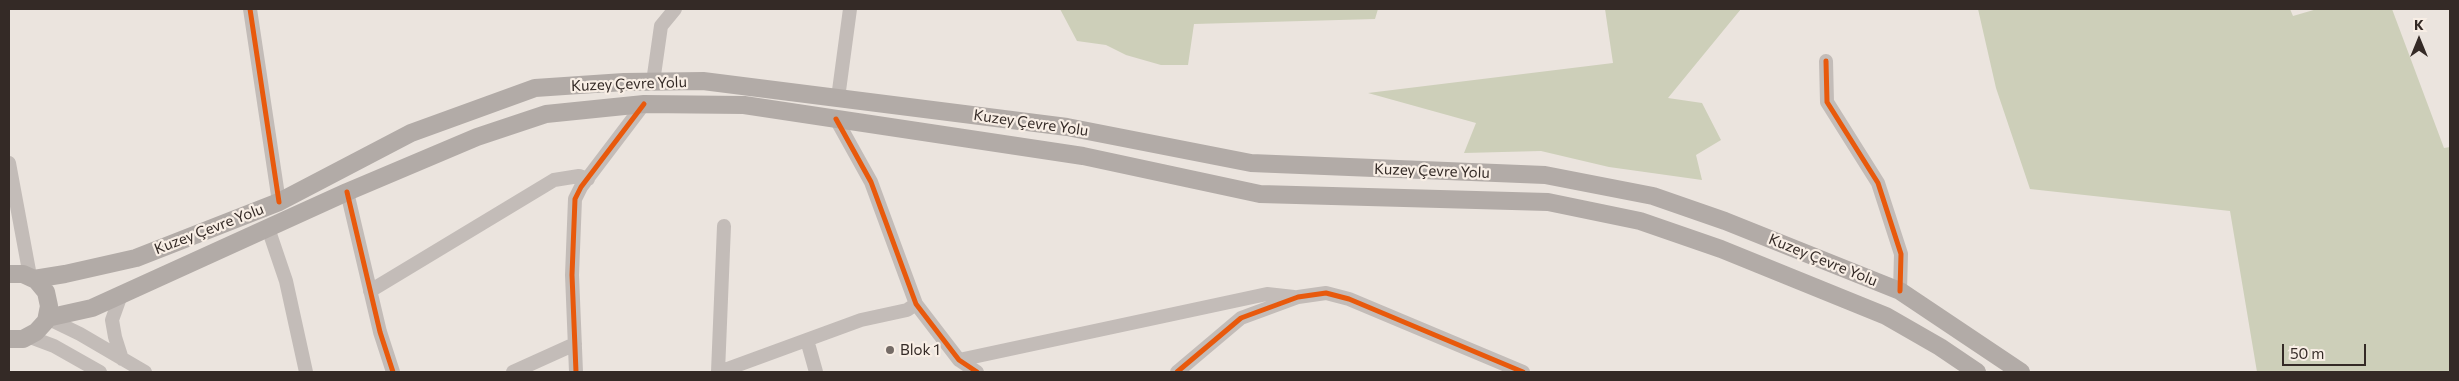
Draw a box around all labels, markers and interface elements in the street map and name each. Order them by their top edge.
north arrow [2394,15,2444,65]
text: K [2414,16,2424,33]
street label: Kuzey Çevre Yolu [571,73,687,95]
street label: Kuzey Çevre Yolu [972,106,1090,140]
street label: Kuzey Çevre Yolu [1374,160,1490,182]
street label: Kuzey Çevre Yolu [152,200,266,258]
street label: Kuzey Çevre Yolu [1766,230,1880,290]
scale bar [2284,334,2368,366]
place label: Blok 1 [900,341,940,359]
marker: Blok 1 [884,344,896,356]
text: 50 m [2290,344,2324,362]

